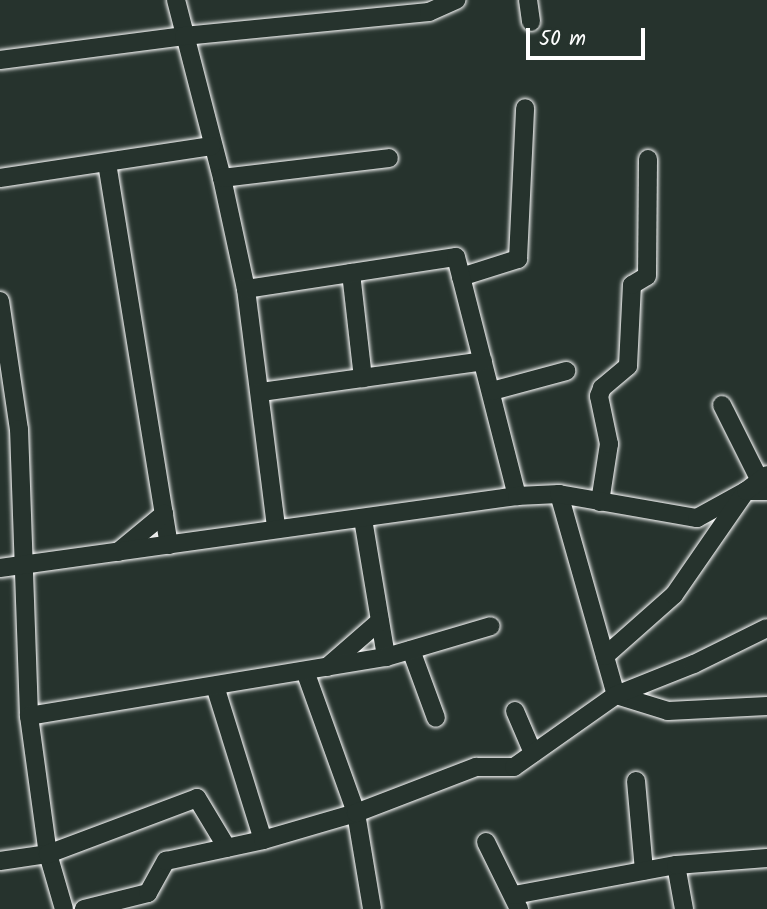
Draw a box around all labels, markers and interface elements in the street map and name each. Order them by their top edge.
scale bar [529,14,648,58]
text: 50 m [539,23,586,56]

